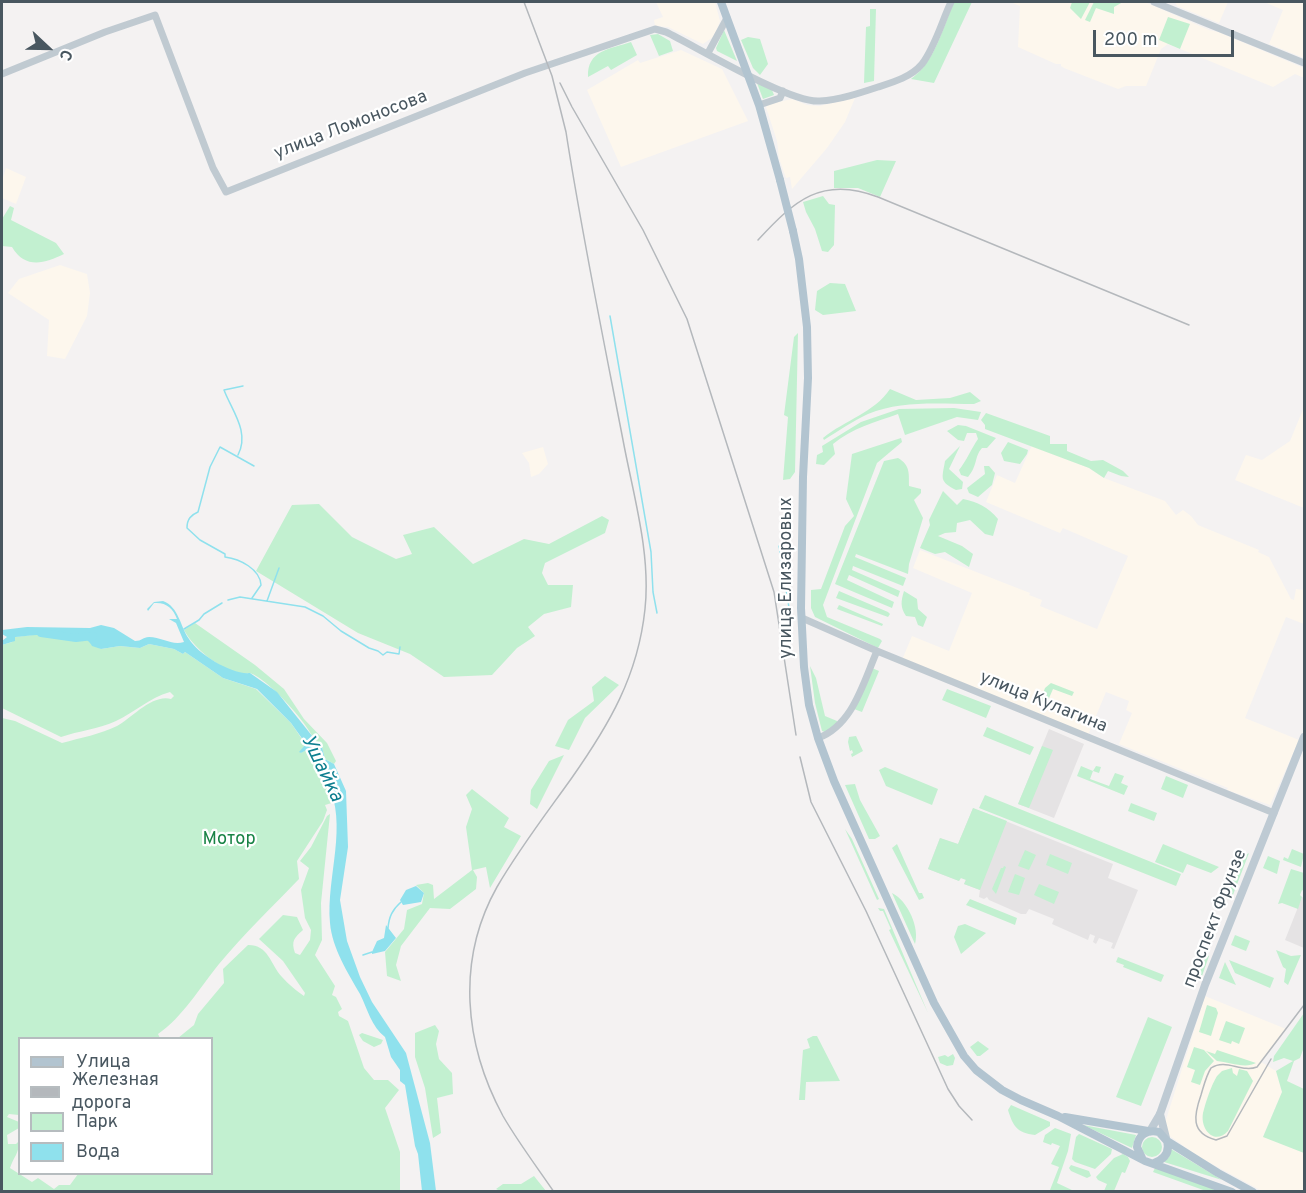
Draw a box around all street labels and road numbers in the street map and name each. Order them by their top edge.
street label: улица Ломоносова [271,87,431,165]
street label: улица Елизаровых [776,497,798,659]
street label: улица Кулагина [976,668,1110,738]
street label: проспект Фрунзе [1180,847,1252,991]

